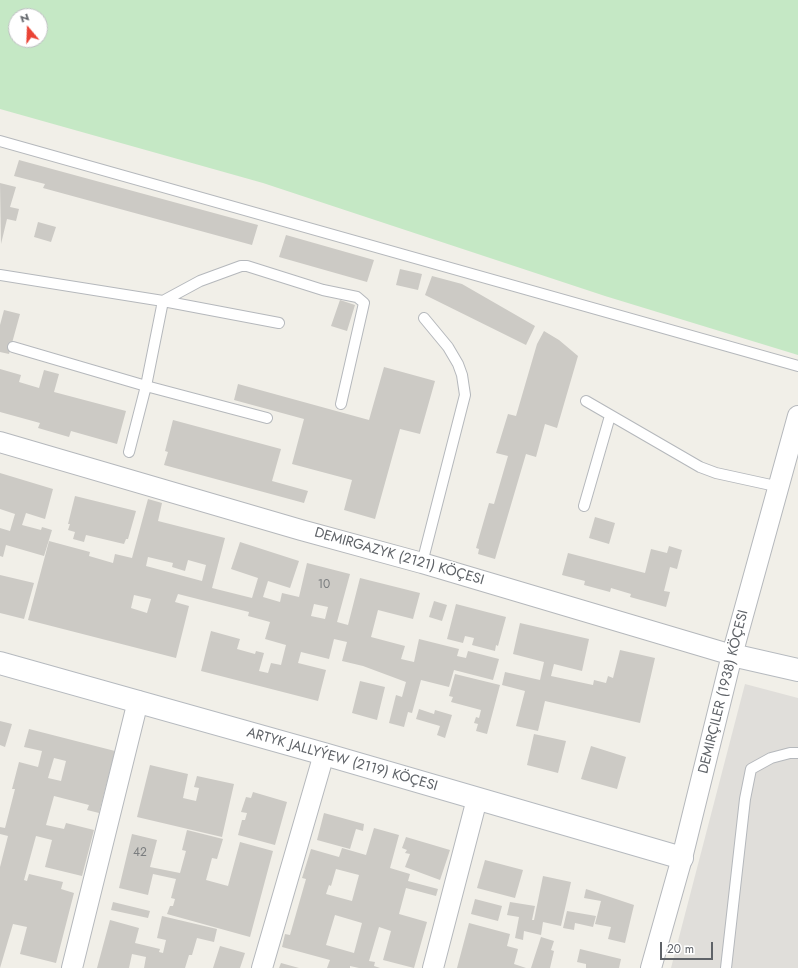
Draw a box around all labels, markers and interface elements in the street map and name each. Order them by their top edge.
north arrow [8,8,48,48]
text: N [18,9,31,27]
street label: DEMIRGAZYK (2121) KÖÇESI [312,525,486,589]
house number: 10 [318,578,330,592]
street label: DEMIRÇILER (1938) KÖÇESI [696,608,752,776]
street label: ARTYK JALLYÝEW (2119) KÖÇESI [245,725,439,795]
house number: 42 [133,846,147,860]
scale bar [662,934,715,960]
text: 20 m [667,940,694,958]

